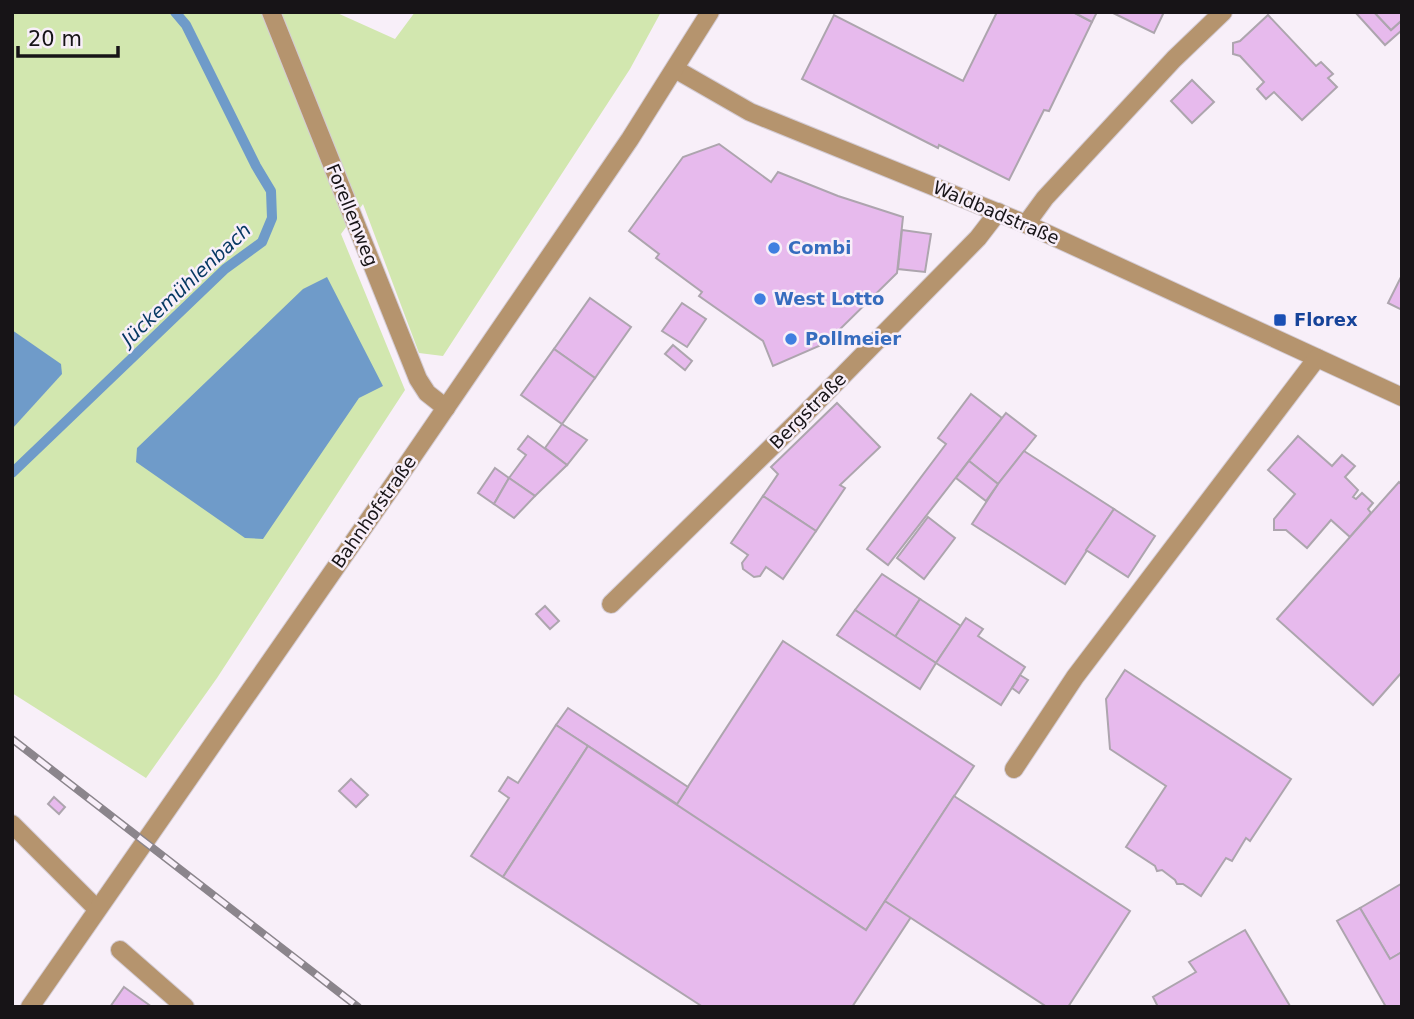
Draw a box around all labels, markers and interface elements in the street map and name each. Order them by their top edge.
scale bar [18,14,117,58]
text: 20 m [28,27,82,51]
street label: Forellenweg [322,161,383,269]
street label: Waldbadstraße [930,176,1063,249]
water label: Jückemühlenbach [114,218,255,352]
place label: Combi [788,237,851,258]
marker: Combi [766,240,782,256]
place label: West Lotto [774,288,884,309]
marker: West Lotto [752,291,768,307]
place label: Florex [1294,309,1358,330]
marker: Florex [1272,312,1288,328]
place label: Pollmeier [805,328,901,349]
marker: Pollmeier [783,331,799,347]
street label: Bergstraße [765,368,850,453]
street label: Bahnhofstraße [327,452,420,572]

